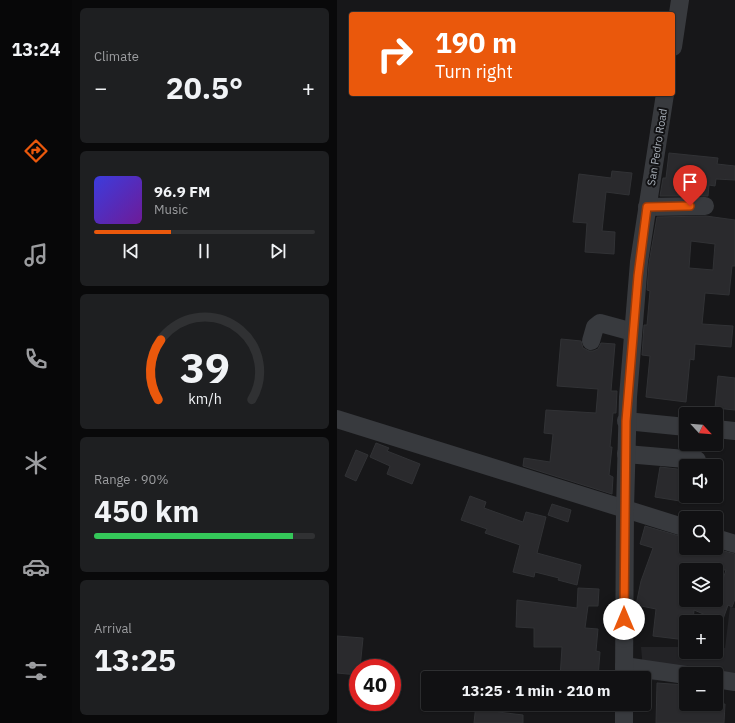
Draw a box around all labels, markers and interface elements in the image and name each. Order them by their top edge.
text: 190 m [435,24,517,61]
icon: right [369,28,421,80]
text: 13:24 [11,38,61,61]
text: Climate [94,48,139,65]
text: Turn right [435,60,513,83]
text: 20.5° [166,68,243,107]
text: − [94,73,107,102]
text: + [302,73,315,102]
street label: San Pedro Road [644,107,670,187]
icon: directions [22,137,50,165]
pin [673,165,707,206]
icon: arrive [679,171,701,193]
text: 96.9 FM [154,182,210,201]
text: Music [154,201,188,218]
icon: previous [120,240,142,262]
icon: pause [193,240,215,262]
icon: next [267,240,289,262]
icon: music [22,241,50,269]
text: 39 [180,339,229,393]
icon: phone [22,345,50,373]
text: km/h [188,388,221,407]
north arrow [679,407,723,451]
map controls [679,407,723,711]
icon: climate [22,449,50,477]
button: sound [679,459,723,503]
text: Range · 90% [94,471,168,488]
text: 450 km [94,491,199,530]
button: search [679,511,723,555]
icon: car [22,553,50,581]
button: layers [679,563,723,607]
position arrow [603,598,645,640]
button: + [679,615,723,659]
text: Arrival [94,620,132,637]
text: 13:25 [94,640,176,679]
icon: filters [22,657,50,685]
speed limit sign: 40 [349,659,401,711]
button: − [679,667,723,711]
text: 13:25 · 1 min · 210 m [462,681,610,700]

